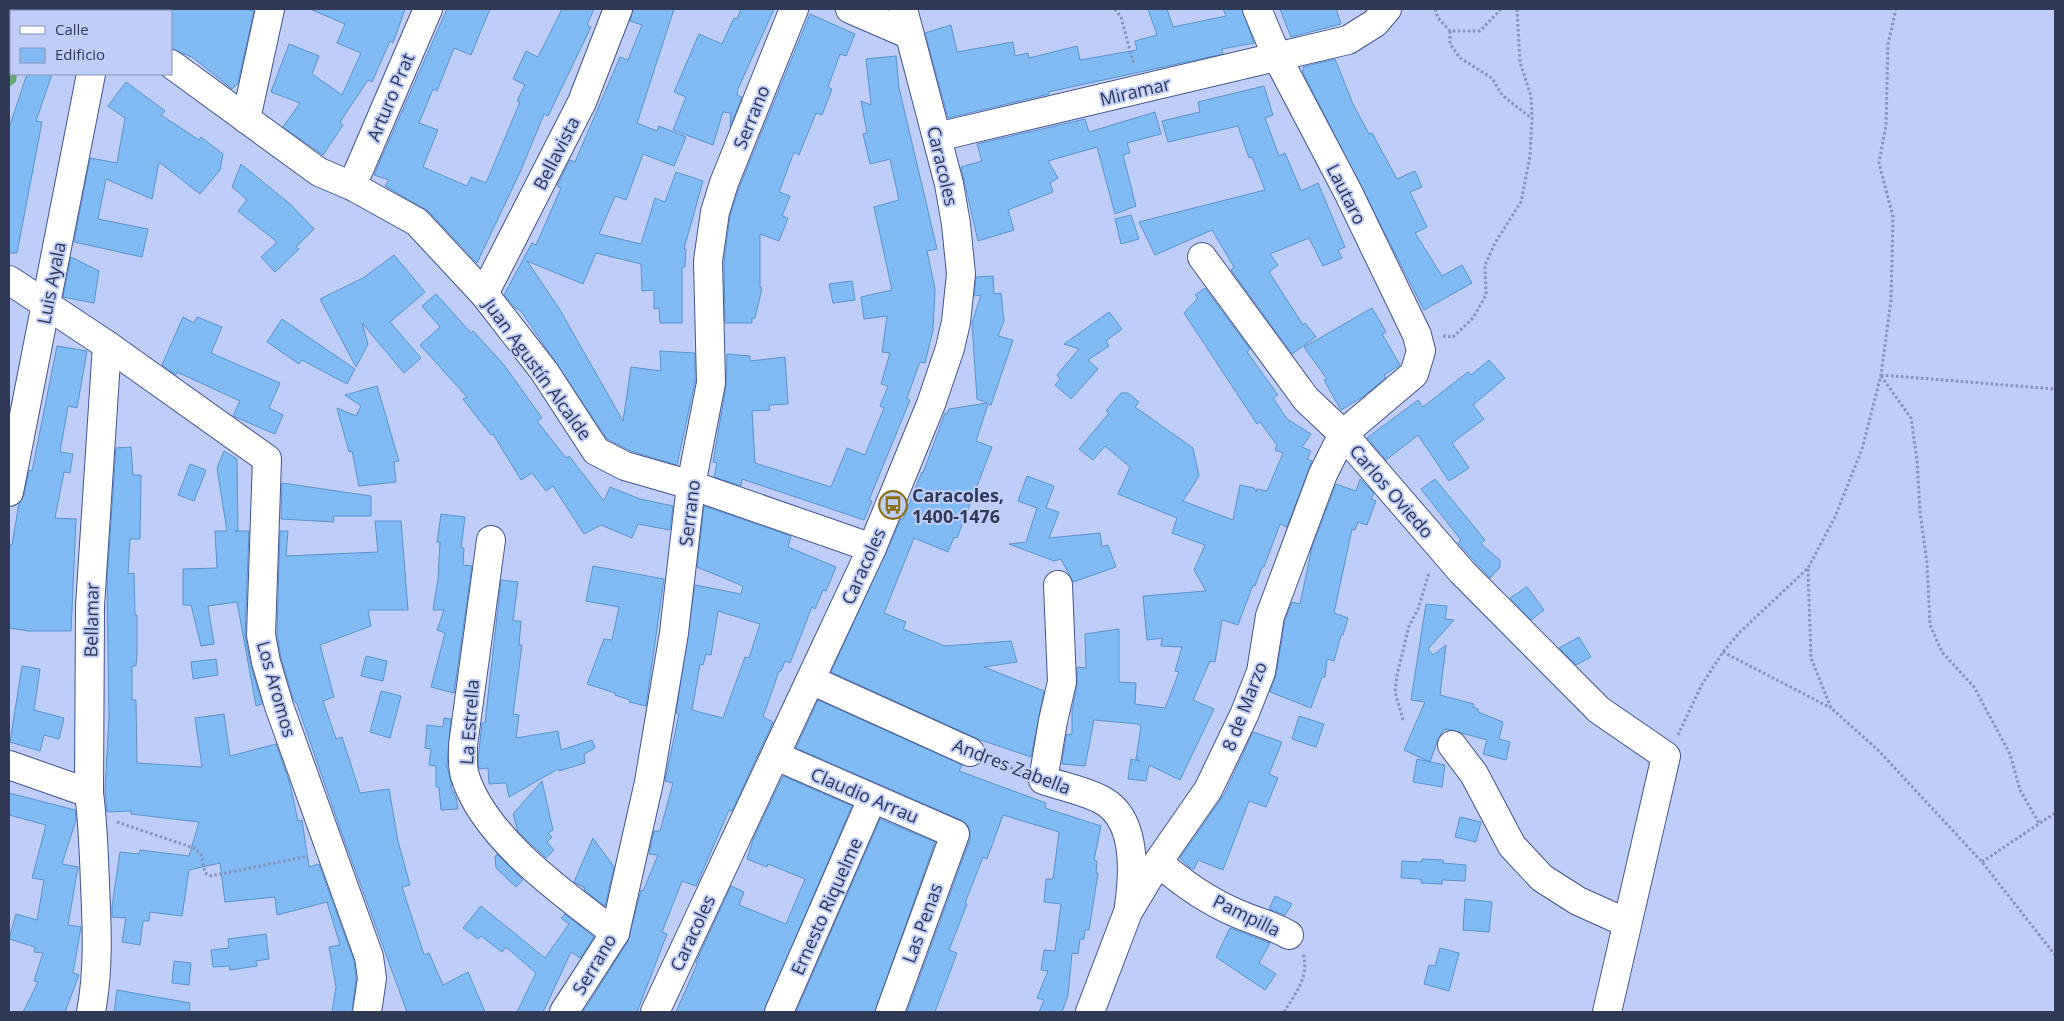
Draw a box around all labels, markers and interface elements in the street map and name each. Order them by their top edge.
legend [10,10,172,75]
text: Calle [55,19,89,39]
text: Edificio [55,44,105,64]
street label: Arturo Prat [361,49,419,145]
street label: Miramar [1097,71,1173,111]
street label: Serrano [727,82,775,152]
street label: Bellavista [527,112,585,194]
street label: Caracoles [922,124,964,208]
street label: Lautaro [1322,160,1372,228]
street label: Luis Ayala [31,240,71,326]
street label: Juan Agustín Alcalde [477,292,597,445]
street label: Carlos Oviedo [1345,439,1439,543]
street label: Serrano [673,479,705,547]
place label: Caracoles, 1400-1476 [912,483,1004,528]
bus stop icon: Caracoles, 1400-1476 [878,490,908,520]
street label: Caracoles [835,524,891,608]
street label: Bellamar [78,582,104,658]
street label: Los Aromos [252,638,302,740]
street label: 8 de Marzo [1216,658,1272,754]
street label: La Estrella [454,678,484,766]
street label: Andres Zabella [950,732,1074,800]
street label: Claudio Arrau [807,761,923,829]
street label: Ernesto Riquelme [785,833,867,979]
street label: Las Penas [896,880,948,966]
street label: Pampilla [1209,888,1285,942]
street label: Caracoles [664,891,720,975]
street label: Serrano [567,929,621,999]

